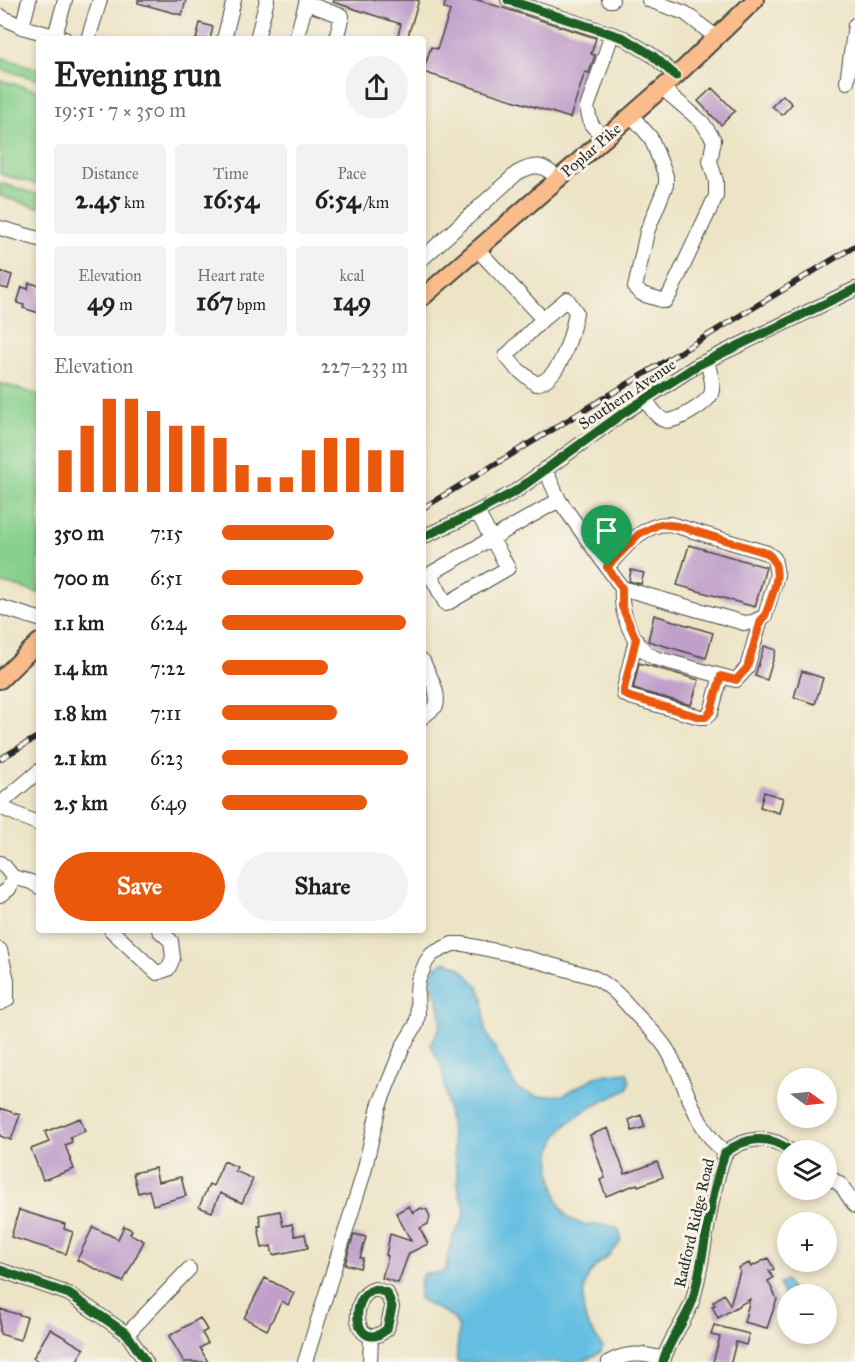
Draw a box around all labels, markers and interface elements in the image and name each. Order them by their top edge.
text: Evening run [54,55,221,95]
button: share [345,56,408,119]
text: 19:51 · 7 × 350 m [54,98,186,122]
street label: Poplar Pike [557,119,625,181]
text: Distance [81,164,139,183]
text: Time [213,164,249,183]
text: Pace [337,164,367,183]
text: 2.45 [75,183,121,215]
text: 16:54 [203,183,259,215]
text: 6:54 [315,183,361,215]
text: km [121,193,145,212]
text: /km [361,193,389,212]
text: Elevation [78,266,142,285]
text: Heart rate [197,266,265,285]
text: kcal [339,266,365,285]
text: 49 [87,285,116,317]
text: 167 [196,285,233,317]
text: 149 [333,285,371,317]
text: m [116,295,133,314]
text: bpm [233,295,266,314]
text: Elevation [54,354,133,378]
text: 227–233 m [321,354,408,378]
street label: Southern Avenue [575,354,680,434]
pin [581,505,632,567]
icon: arrive [590,514,623,547]
text: 350 m [54,521,104,545]
text: 7:15 [150,521,183,545]
text: 700 m [54,566,109,590]
text: 6:51 [150,566,183,590]
text: 1.1 km [54,611,104,635]
text: 6:24 [150,611,186,635]
text: 1.4 km [54,656,108,680]
text: 7:22 [150,656,185,680]
text: 1.8 km [54,701,107,725]
text: 7:11 [150,701,182,725]
text: 2.1 km [54,746,107,770]
text: 6:23 [150,746,183,770]
text: 2.5 km [54,791,108,815]
text: 6:49 [150,791,187,815]
button: Save [54,852,225,921]
button: Share [237,852,408,921]
north arrow [777,1068,837,1128]
map controls [777,1068,837,1344]
button: layers [777,1140,837,1200]
street label: Radford Ridge Road [670,1156,719,1290]
button: + [777,1212,837,1272]
button: − [777,1284,837,1344]

